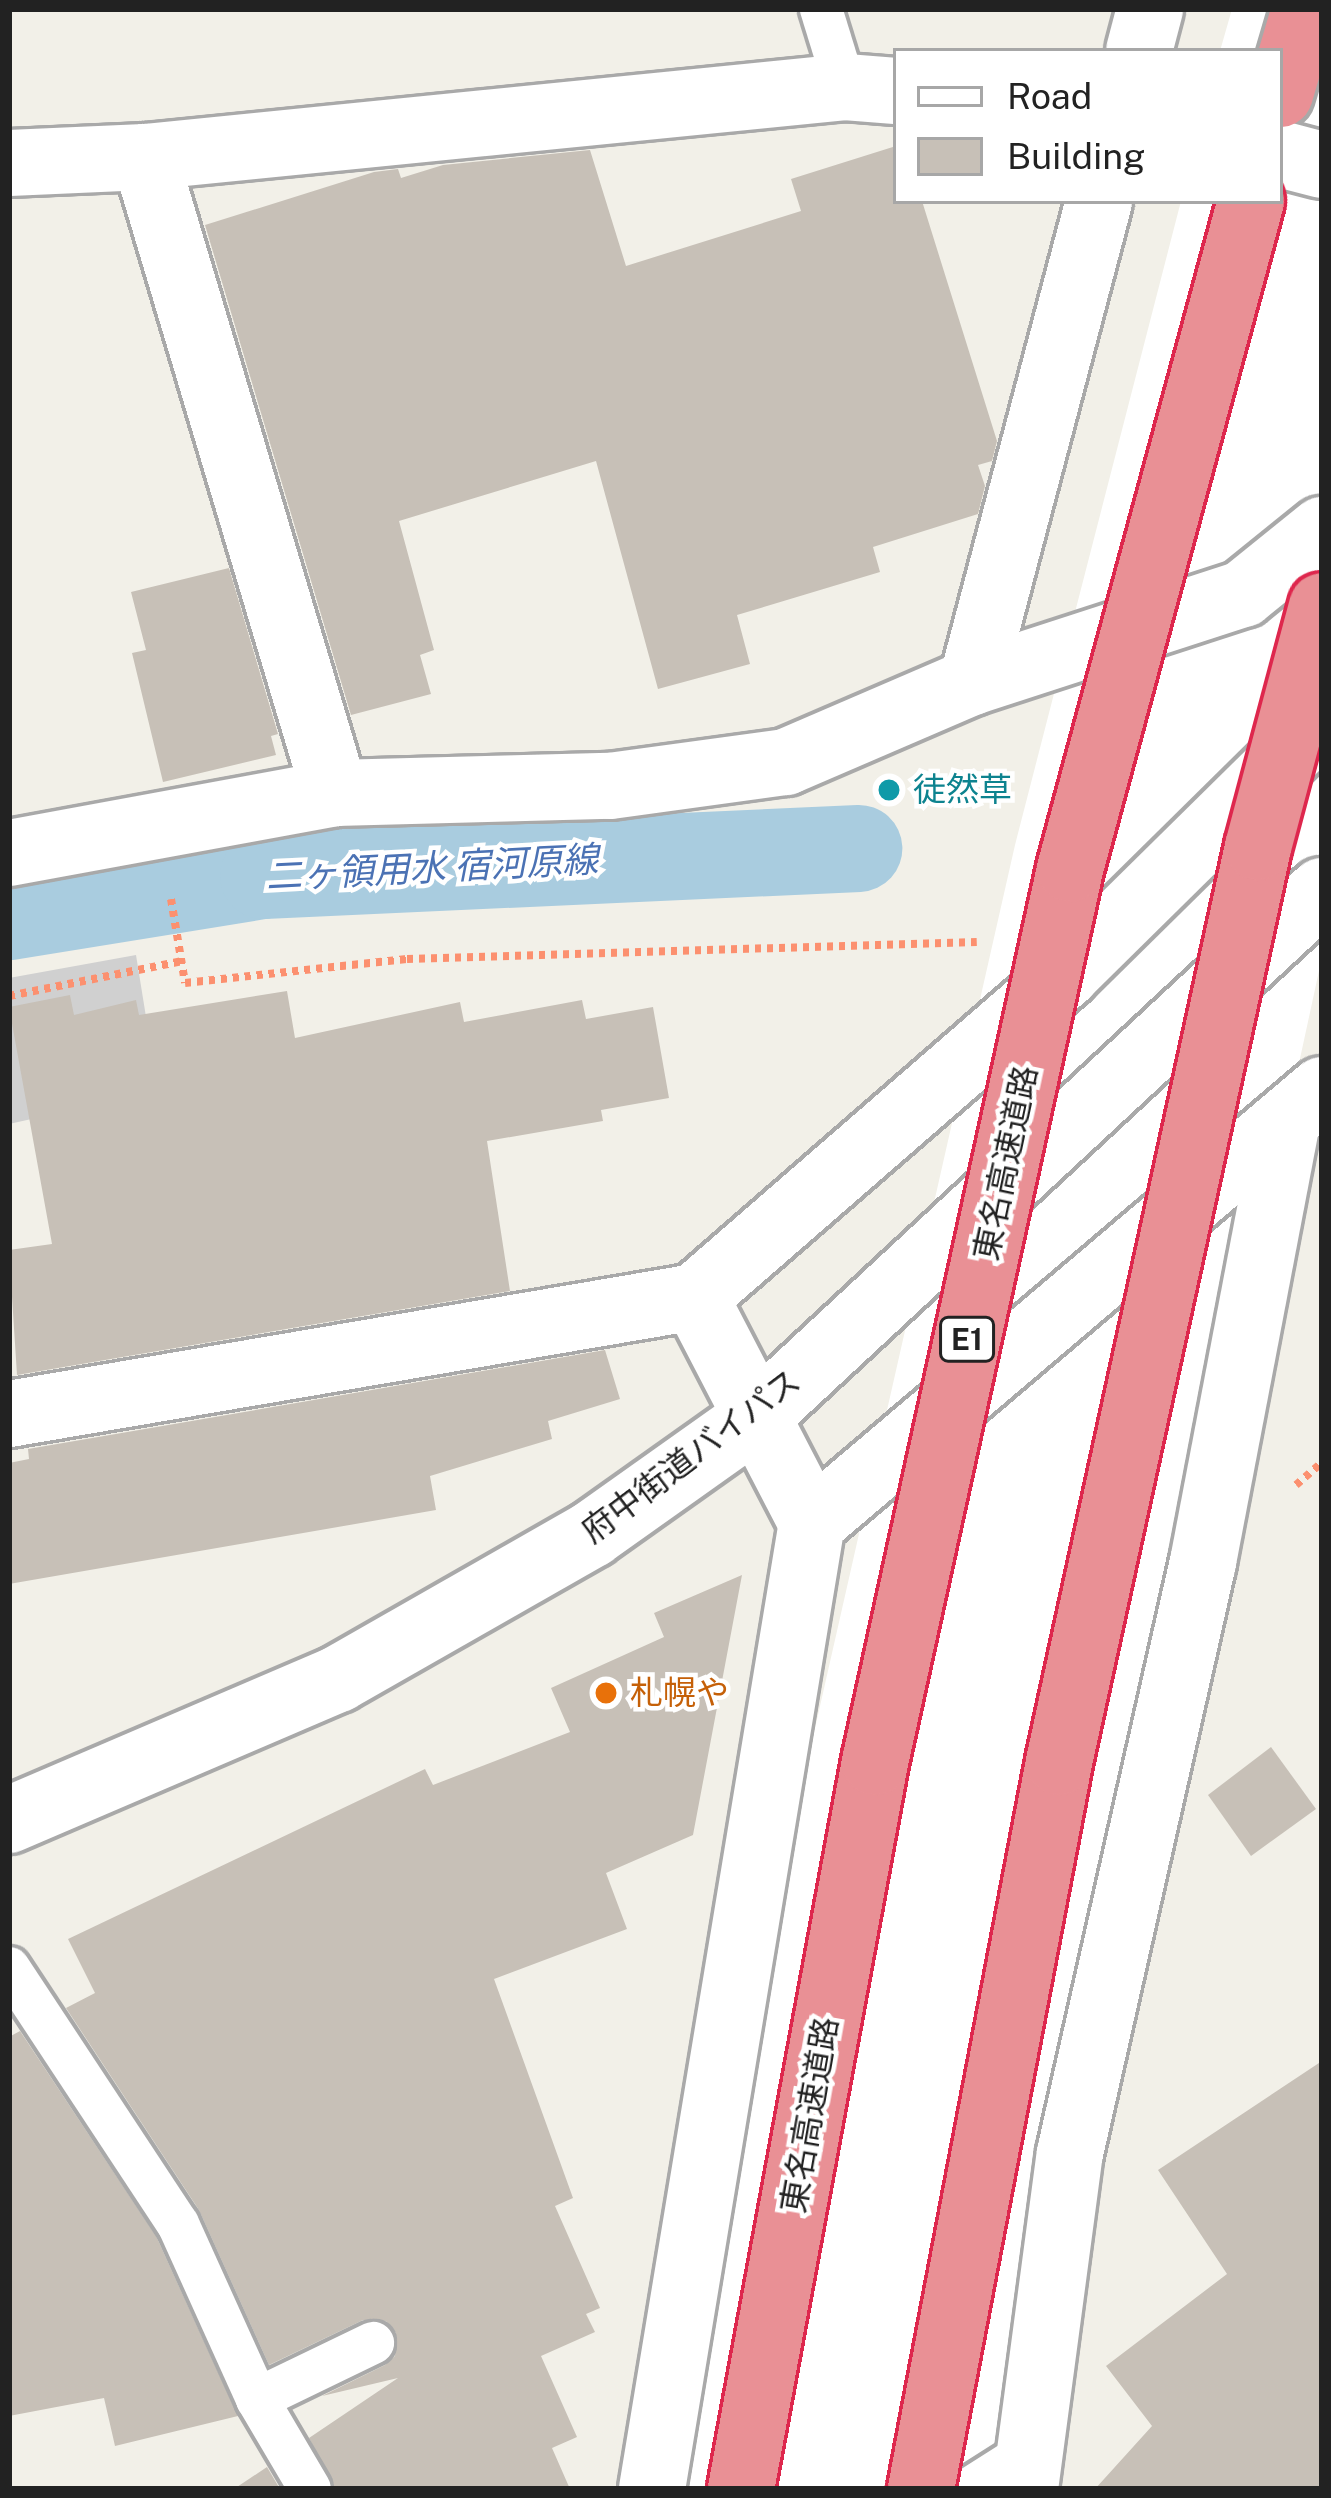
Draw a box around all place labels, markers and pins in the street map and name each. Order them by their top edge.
place label: 徒然草 [913,770,1012,810]
marker: 徒然草 [876,777,902,803]
place label: 札幌や [630,1673,729,1713]
marker: 札幌や [593,1680,619,1706]

